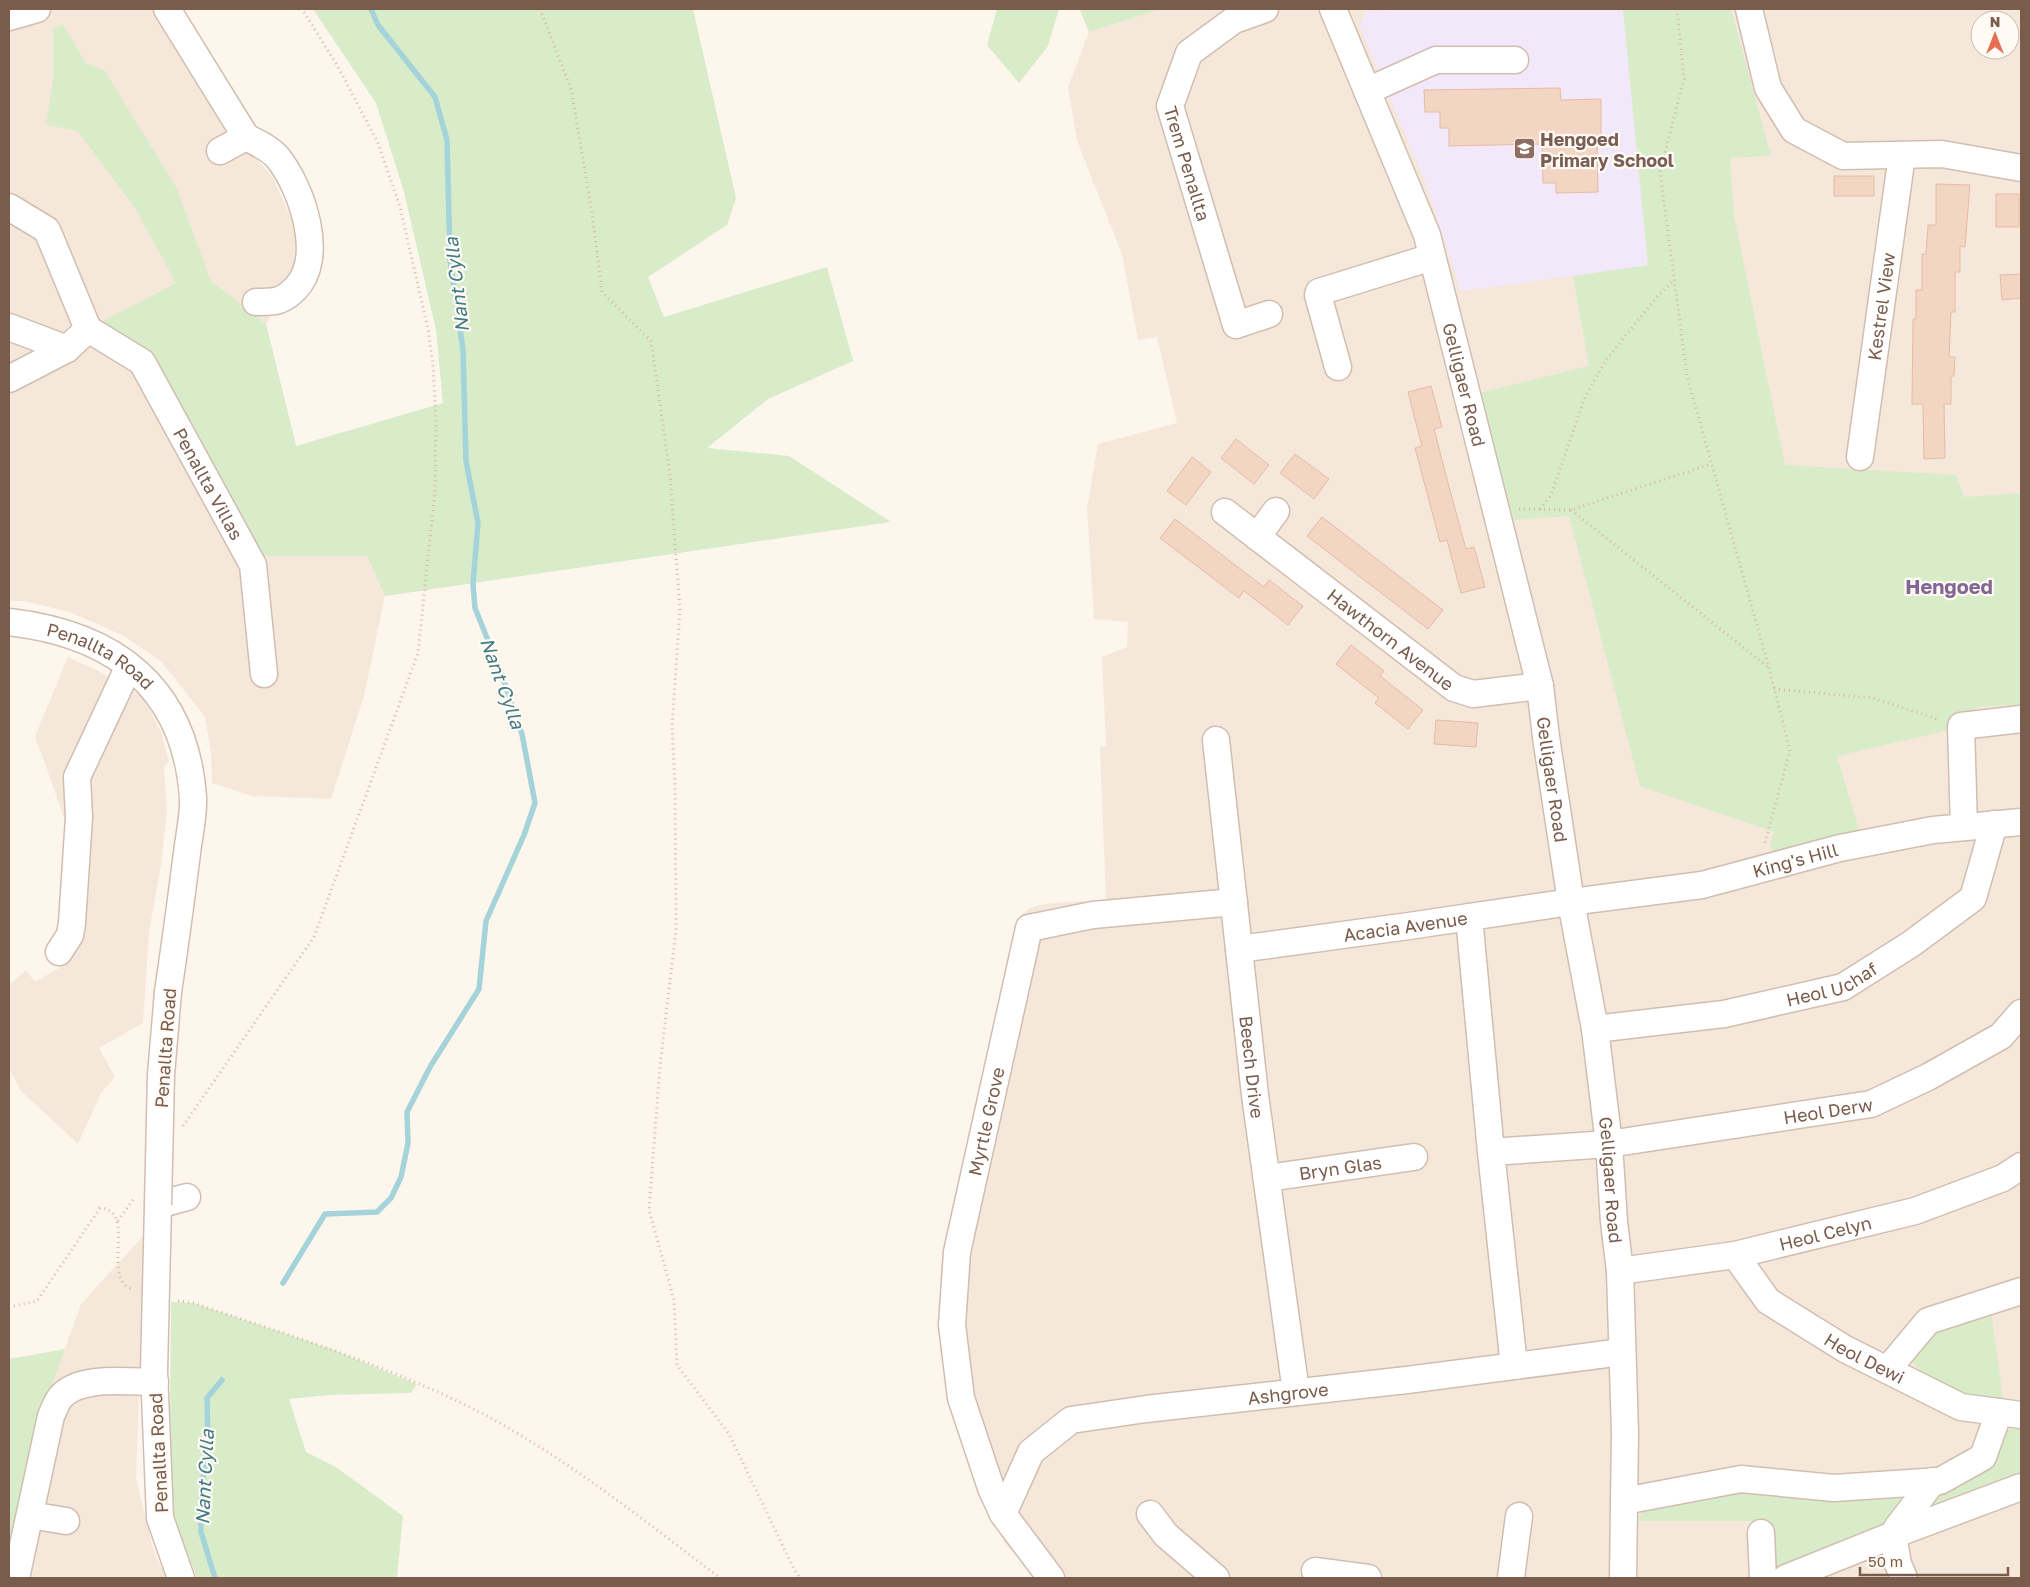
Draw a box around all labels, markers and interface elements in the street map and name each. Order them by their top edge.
north arrow [1970,10,2020,60]
text: N [1990,13,2000,30]
street label: Trem Penallta [1160,103,1215,224]
place label: Hengoed Primary School [1540,128,1674,171]
school or university icon: Hengoed Primary School [1512,137,1536,161]
water label: Nant Cylla [439,235,473,334]
street label: Kestrel View [1863,251,1899,362]
street label: Gelligaer Road [1438,320,1491,449]
street label: Penallta Villas [169,424,248,544]
district label: Hengoed [1905,574,1993,598]
street label: Hawthorn Avenue [1323,584,1458,695]
street label: Penallta Road [45,618,159,694]
water label: Nant Cylla [476,634,531,733]
street label: Gelligaer Road [1533,715,1573,844]
street label: King's Hill [1750,838,1841,882]
street label: Acacia Avenue [1342,906,1469,946]
street label: Heol Uchaf [1784,957,1881,1011]
street label: Penallta Road [150,987,180,1109]
street label: Beech Drive [1235,1015,1269,1120]
street label: Myrtle Grove [963,1065,1009,1178]
street label: Heol Derw [1782,1093,1875,1128]
street label: Gelligaer Road [1595,1115,1627,1244]
street label: Bryn Glas [1297,1151,1383,1184]
street label: Heol Celyn [1777,1211,1874,1255]
street label: Heol Dewi [1820,1328,1908,1388]
street label: Ashgrove [1247,1378,1330,1409]
street label: Penallta Road [144,1392,172,1514]
water label: Nant Cylla [190,1427,218,1525]
scale bar [1860,1544,2008,1576]
text: 50 m [1868,1552,1903,1570]

